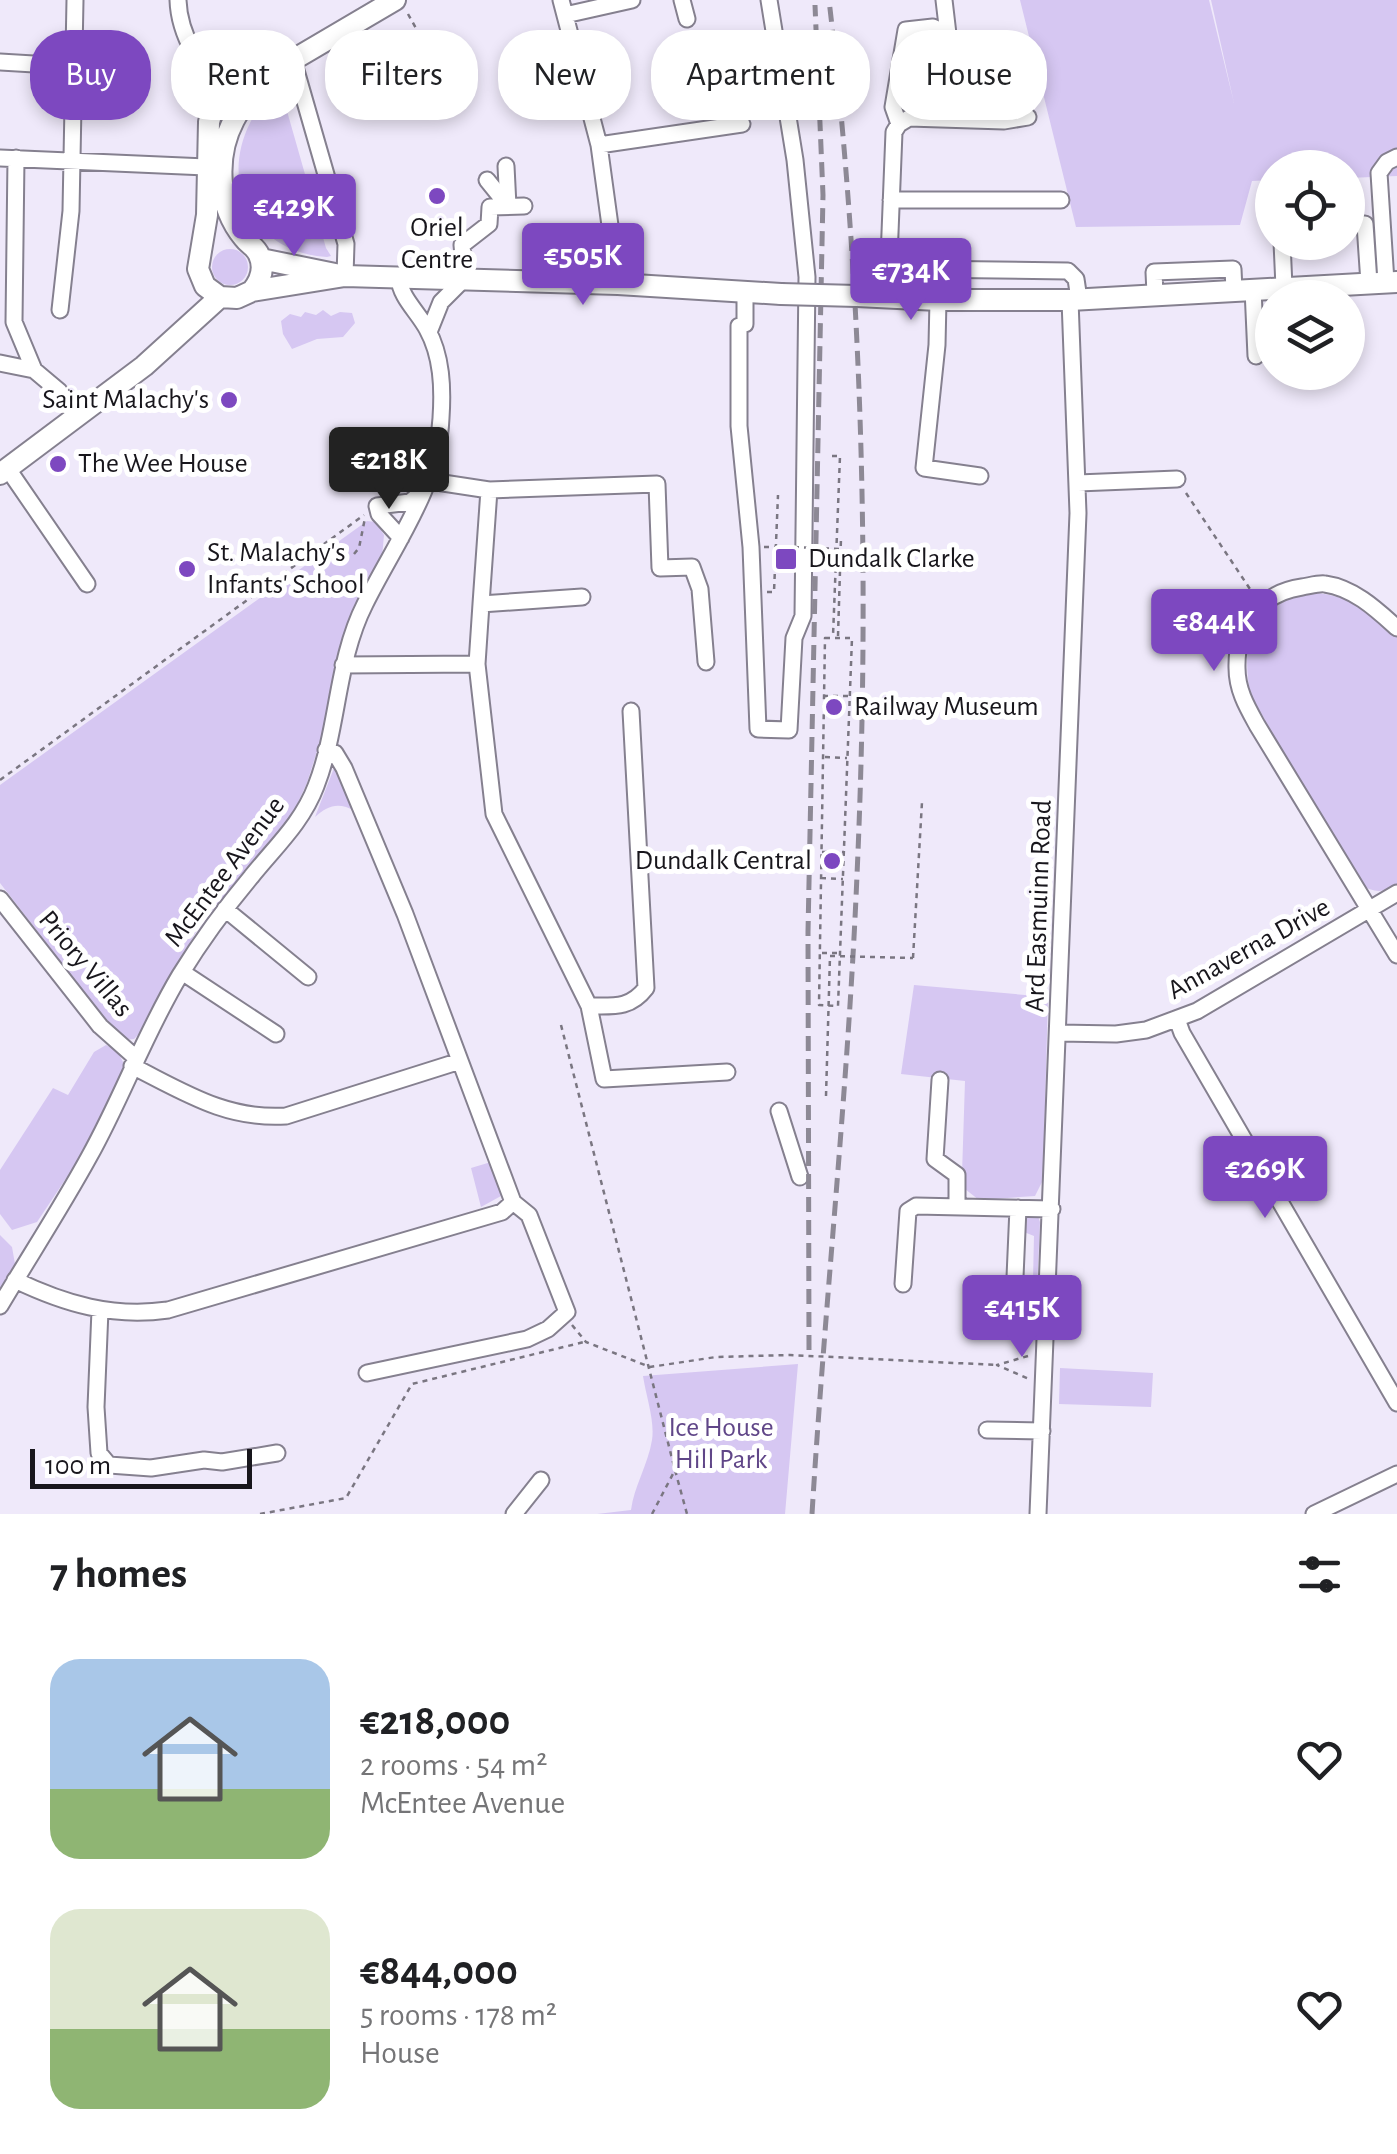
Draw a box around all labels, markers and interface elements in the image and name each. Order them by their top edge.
chip: Buy [30,30,151,120]
chip: Rent [171,30,305,120]
chip: Filters [325,30,478,120]
chip: New [498,30,631,120]
chip: Apartment [651,30,870,120]
chip: House [890,30,1047,120]
map controls [1255,150,1365,390]
button: locate [1255,150,1365,260]
pin: €429K [224,174,364,259]
marker: Oriel Centre [426,185,448,207]
text: €429K [254,190,334,222]
place label: Oriel Centre [401,214,473,274]
pin: €505K [513,223,653,308]
pin: €734K [841,238,981,323]
text: €505K [544,239,622,271]
text: €734K [872,254,950,286]
button: layers [1255,280,1365,390]
place label: Saint Malachy's [42,386,209,414]
marker: Saint Malachy's [218,389,240,411]
pin: €218K [319,427,459,512]
text: €218K [351,443,427,475]
place label: The Wee House [78,450,248,478]
marker: The Wee House [47,453,69,475]
place label: St. Malachy's Infants' School [207,539,365,599]
place label: Dundalk Clarke [808,545,975,573]
marker: Dundalk Clarke [773,546,799,572]
marker: St. Malachy's Infants' School [176,558,198,580]
pin: €844K [1144,589,1284,674]
text: €844K [1173,605,1255,637]
place label: Railway Museum [854,693,1039,721]
marker: Railway Museum [823,696,845,718]
street label: McEntee Avenue [160,792,290,952]
street label: Ard Easmuinn Road [1021,799,1057,1013]
place label: Dundalk Central [635,847,812,875]
marker: Dundalk Central [821,850,843,872]
street label: Annaverna Drive [1163,893,1335,1005]
street label: Priory Villas [33,906,137,1022]
pin: €269K [1195,1136,1335,1221]
text: €269K [1225,1152,1305,1184]
pin: €415K [952,1275,1092,1360]
text: €415K [984,1291,1060,1323]
park label: Ice House Hill Park [668,1414,774,1474]
scale bar [30,1444,252,1488]
text: 100 m [45,1452,111,1480]
icon: filters [1292,1547,1347,1602]
text: 7 homes [50,1553,187,1595]
icon: home [130,1699,250,1819]
text: €218,000 [360,1700,511,1742]
icon: heart [1292,1732,1347,1787]
text: 2 rooms · 54 m² [360,1749,547,1781]
text: McEntee Avenue [360,1787,565,1819]
icon: home [130,1949,250,2069]
text: €844,000 [360,1950,518,1992]
icon: heart [1292,1982,1347,2037]
text: 5 rooms · 178 m² [360,1999,557,2031]
text: House [360,2037,440,2069]

